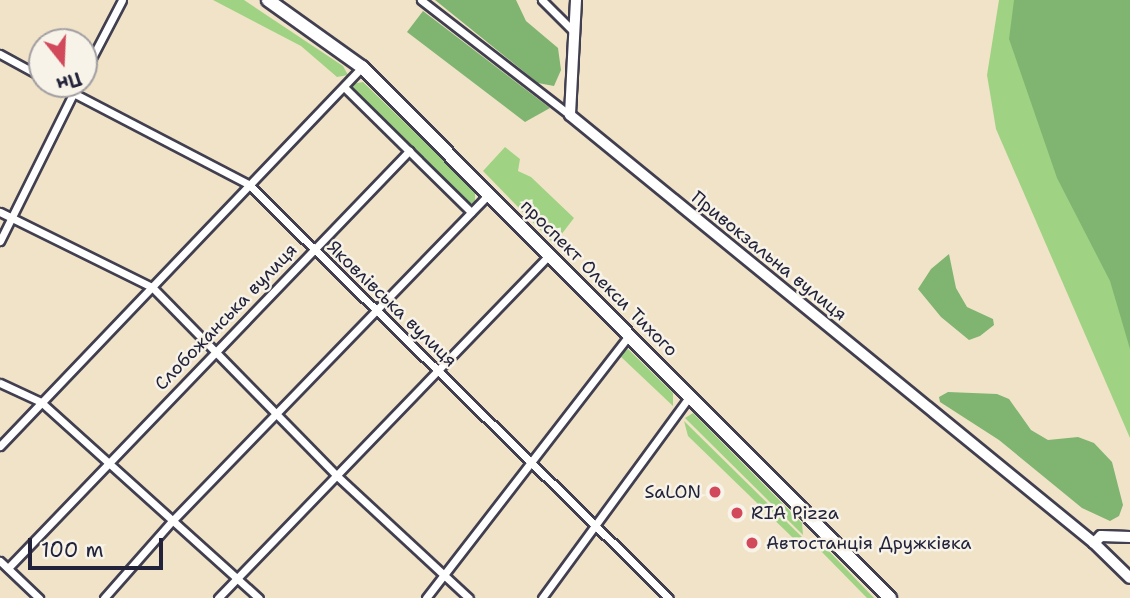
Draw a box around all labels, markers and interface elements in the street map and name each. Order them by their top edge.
north arrow [28,28,98,98]
text: Пн [53,66,85,97]
street label: Привокзальна вулиця [687,187,851,325]
street label: проспект Олекси Тихого [516,195,682,361]
street label: Яковлівська вулиця [323,236,461,372]
street label: Слобожанська вулиця [150,239,302,395]
place label: SaLON [644,481,701,503]
marker: SaLON [707,484,723,500]
place label: RIA Pizza [751,502,839,524]
marker: RIA Pizza [729,505,745,521]
scale bar [32,524,166,568]
place label: Автостанція Дружківка [766,532,972,554]
marker: Автостанція Дружківка [744,535,760,551]
text: 100 m [41,536,104,564]

